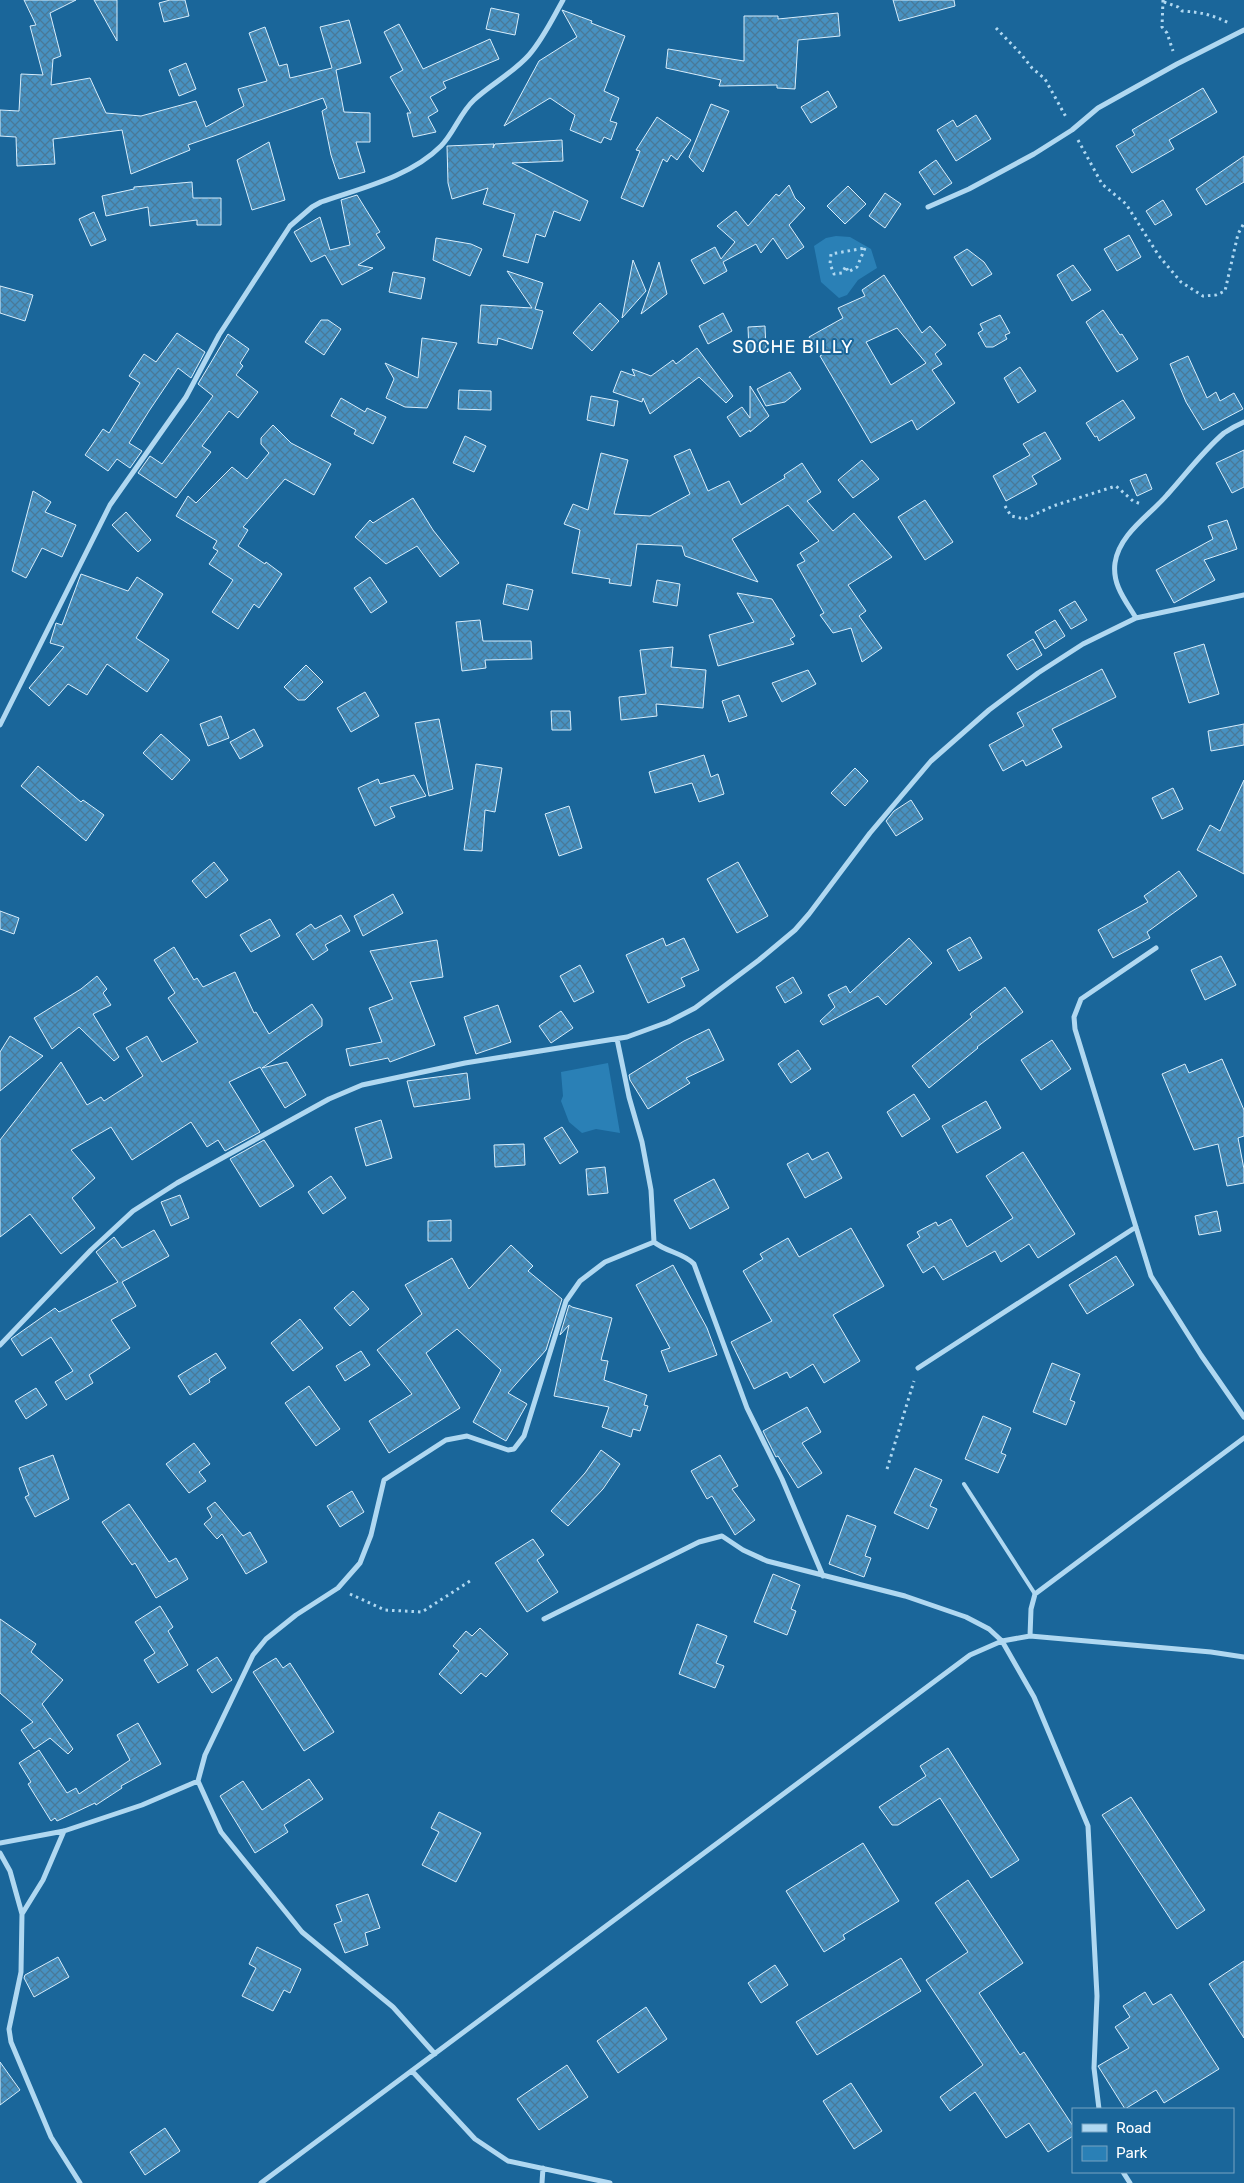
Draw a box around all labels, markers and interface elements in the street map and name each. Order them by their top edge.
district label: SOCHE BILLY [732,336,854,358]
legend [1072,2108,1234,2173]
text: Road [1116,2119,1152,2137]
text: Park [1116,2144,1147,2162]

